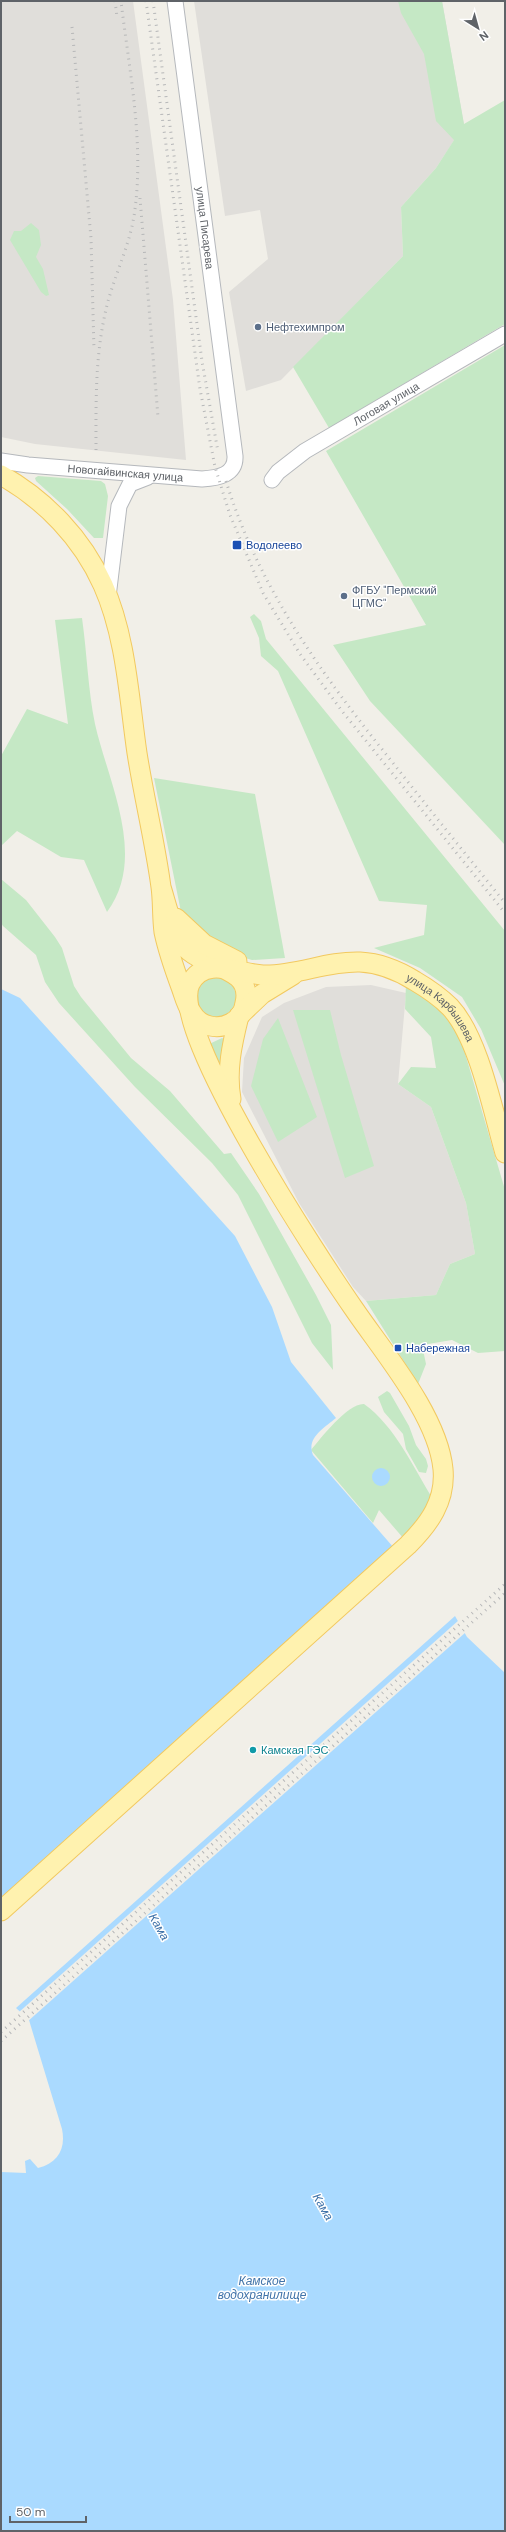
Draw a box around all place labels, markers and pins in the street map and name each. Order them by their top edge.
place label: Нефтехимпром [266,320,345,334]
marker: Нефтехимпром [253,322,263,332]
place label: Водолеево [246,538,302,552]
marker: Водолеево [231,539,243,551]
place label: ФГБУ "Пермский ЦГМС" [352,583,437,610]
marker: ФГБУ "Пермский ЦГМС" [339,591,349,601]
place label: Набережная [406,1341,470,1355]
marker: Набережная [393,1343,403,1353]
place label: Камская ГЭС [261,1743,329,1757]
marker: Камская ГЭС [248,1745,258,1755]

